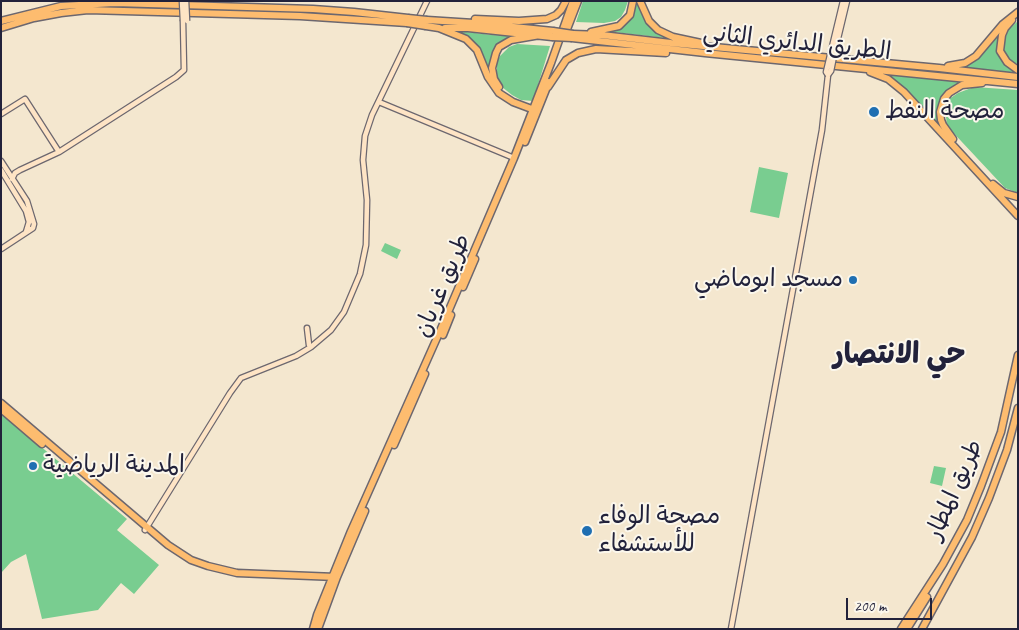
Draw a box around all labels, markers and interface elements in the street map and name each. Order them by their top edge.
street label: الطريق الدائري الثاني [701,19,893,67]
place label: مصحة النفط [885,98,1005,126]
marker: مصحة النفط [867,105,881,119]
street label: طريق غريان [408,230,478,342]
place label: مسجد ابوماضي [694,266,843,294]
marker: مسجد ابوماضي [847,274,859,286]
district label: حي الانتصار [832,338,966,372]
street label: طريق المطار [920,435,990,545]
place label: المدينة الرياضية [43,452,185,480]
marker: المدينة الرياضية [27,460,39,472]
place label: مصحة الوفاء للأستشفاء [598,503,720,559]
marker: مصحة الوفاء للأستشفاء [580,524,594,538]
scale bar [849,588,935,620]
text: 200 m [854,597,886,616]

